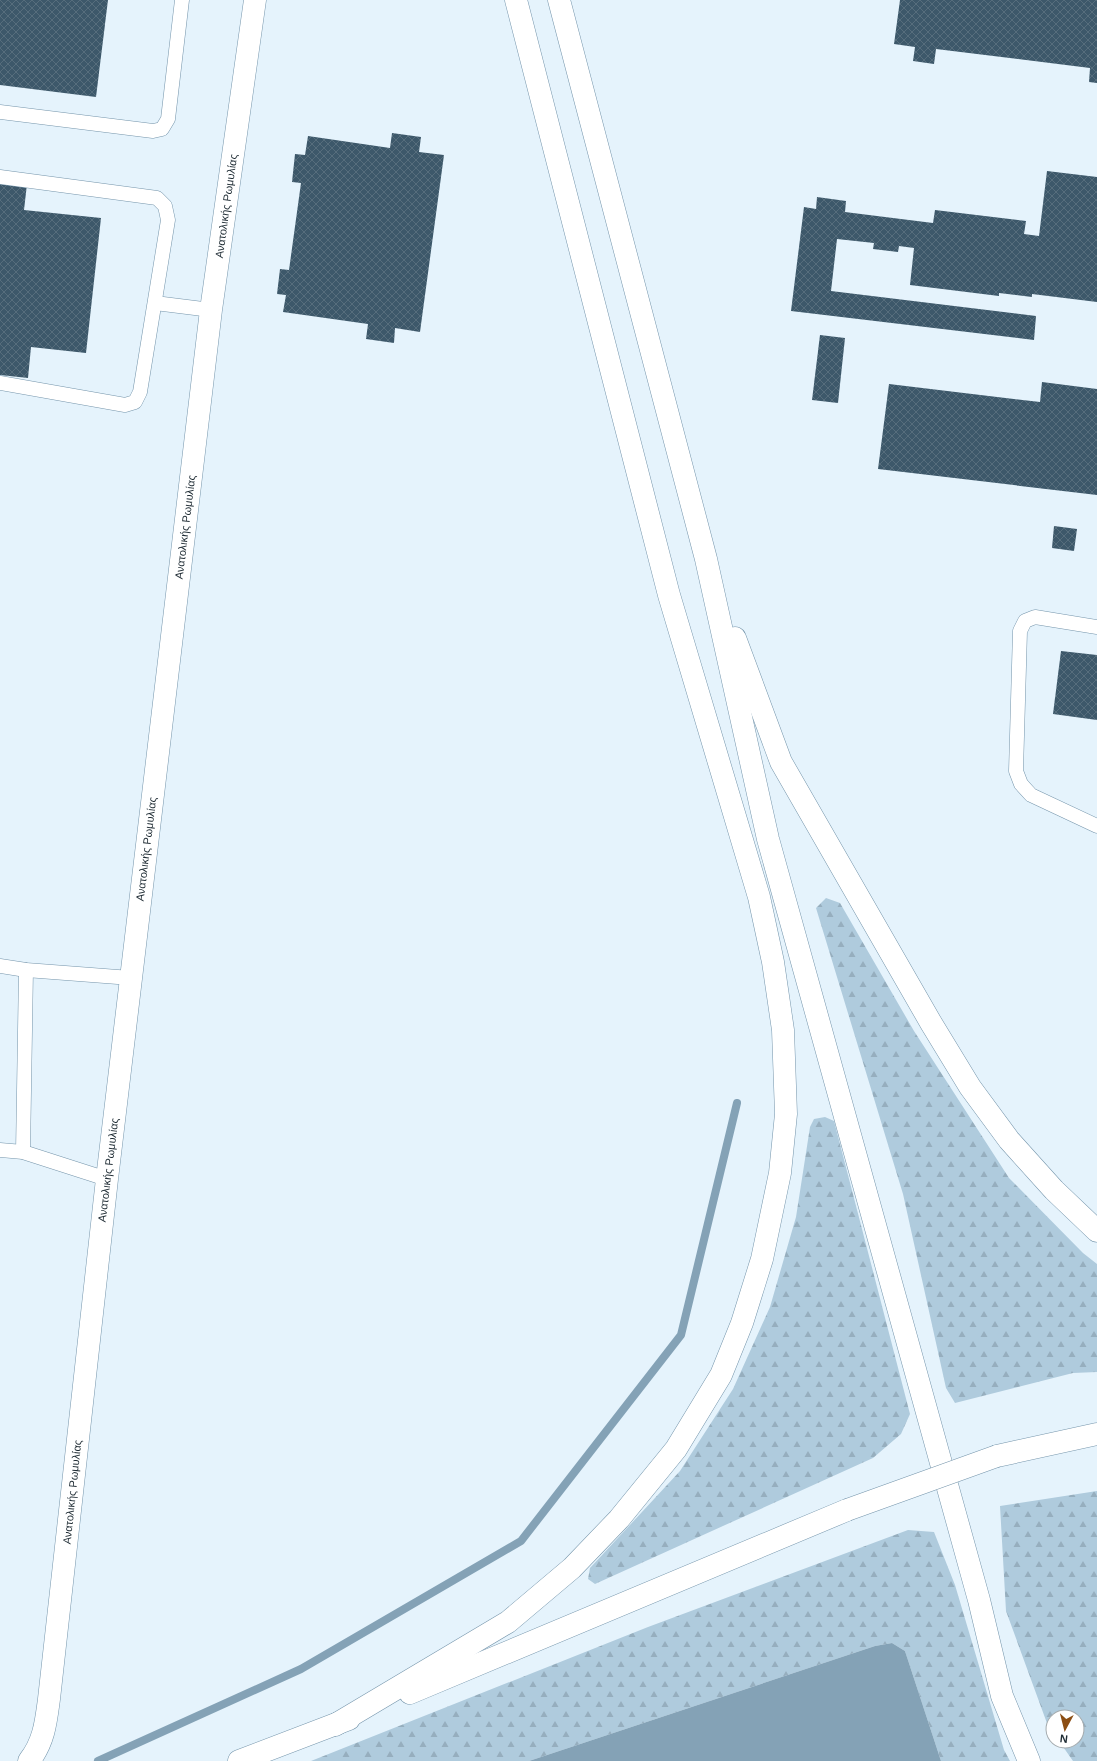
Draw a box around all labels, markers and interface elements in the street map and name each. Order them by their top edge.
street label: Ανατολικής Ρωμυλίας [213,153,239,259]
street label: Ανατολικής Ρωμυλίας [173,474,197,580]
street label: Ανατολικής Ρωμυλίας [134,796,158,902]
street label: Ανατολικής Ρωμυλίας [96,1117,120,1223]
street label: Ανατολικής Ρωμυλίας [61,1439,83,1545]
north arrow [1045,1709,1085,1749]
text: N [1059,1732,1068,1745]

